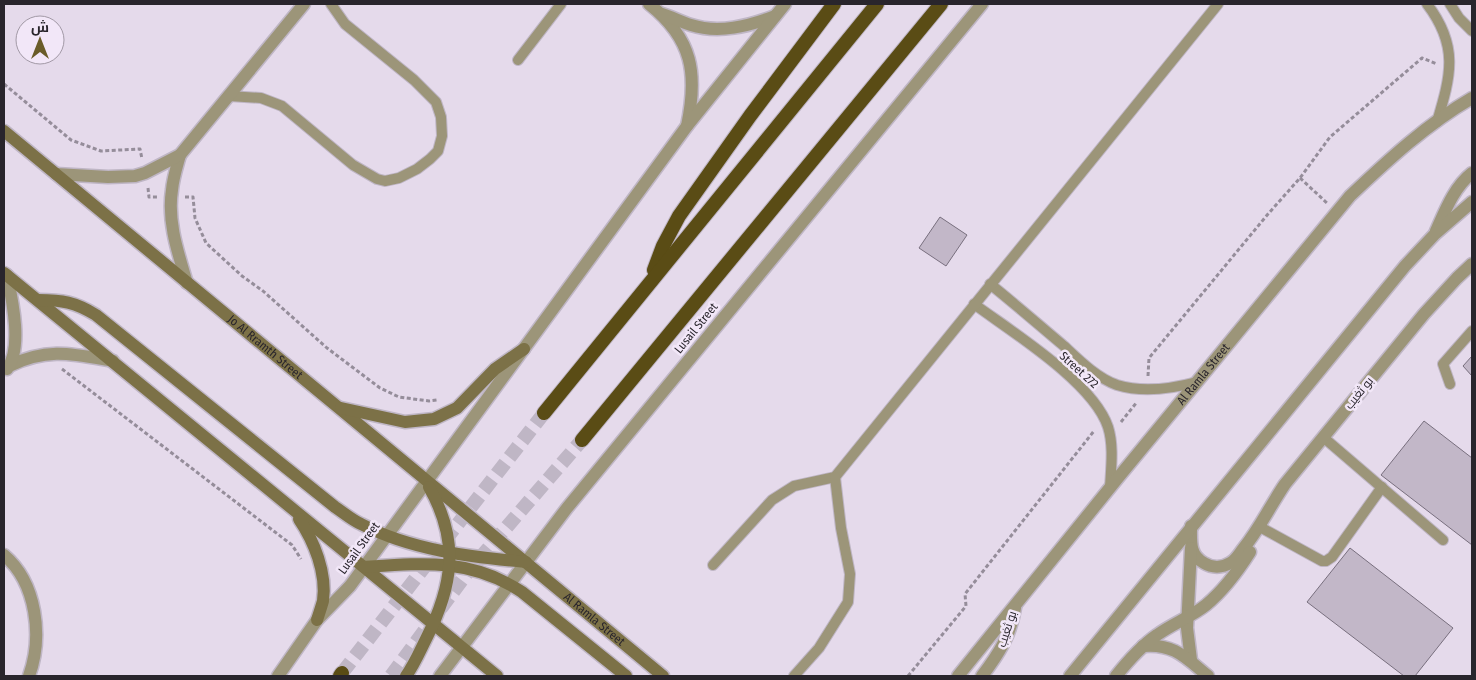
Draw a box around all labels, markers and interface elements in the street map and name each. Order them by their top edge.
north arrow [15,15,65,65]
text: ش [31,19,49,36]
street label: Lusail Street [671,300,721,356]
street label: Jo Al Rramth Street [225,312,306,382]
street label: Al Ramla Street [1174,341,1233,408]
street label: Street 272 [1057,349,1101,391]
street label: بو ثغيب [1342,374,1376,412]
street label: Lusail Street [335,519,383,577]
street label: Al Ramla Street [561,590,628,649]
street label: بو ثغيب [995,609,1019,649]

